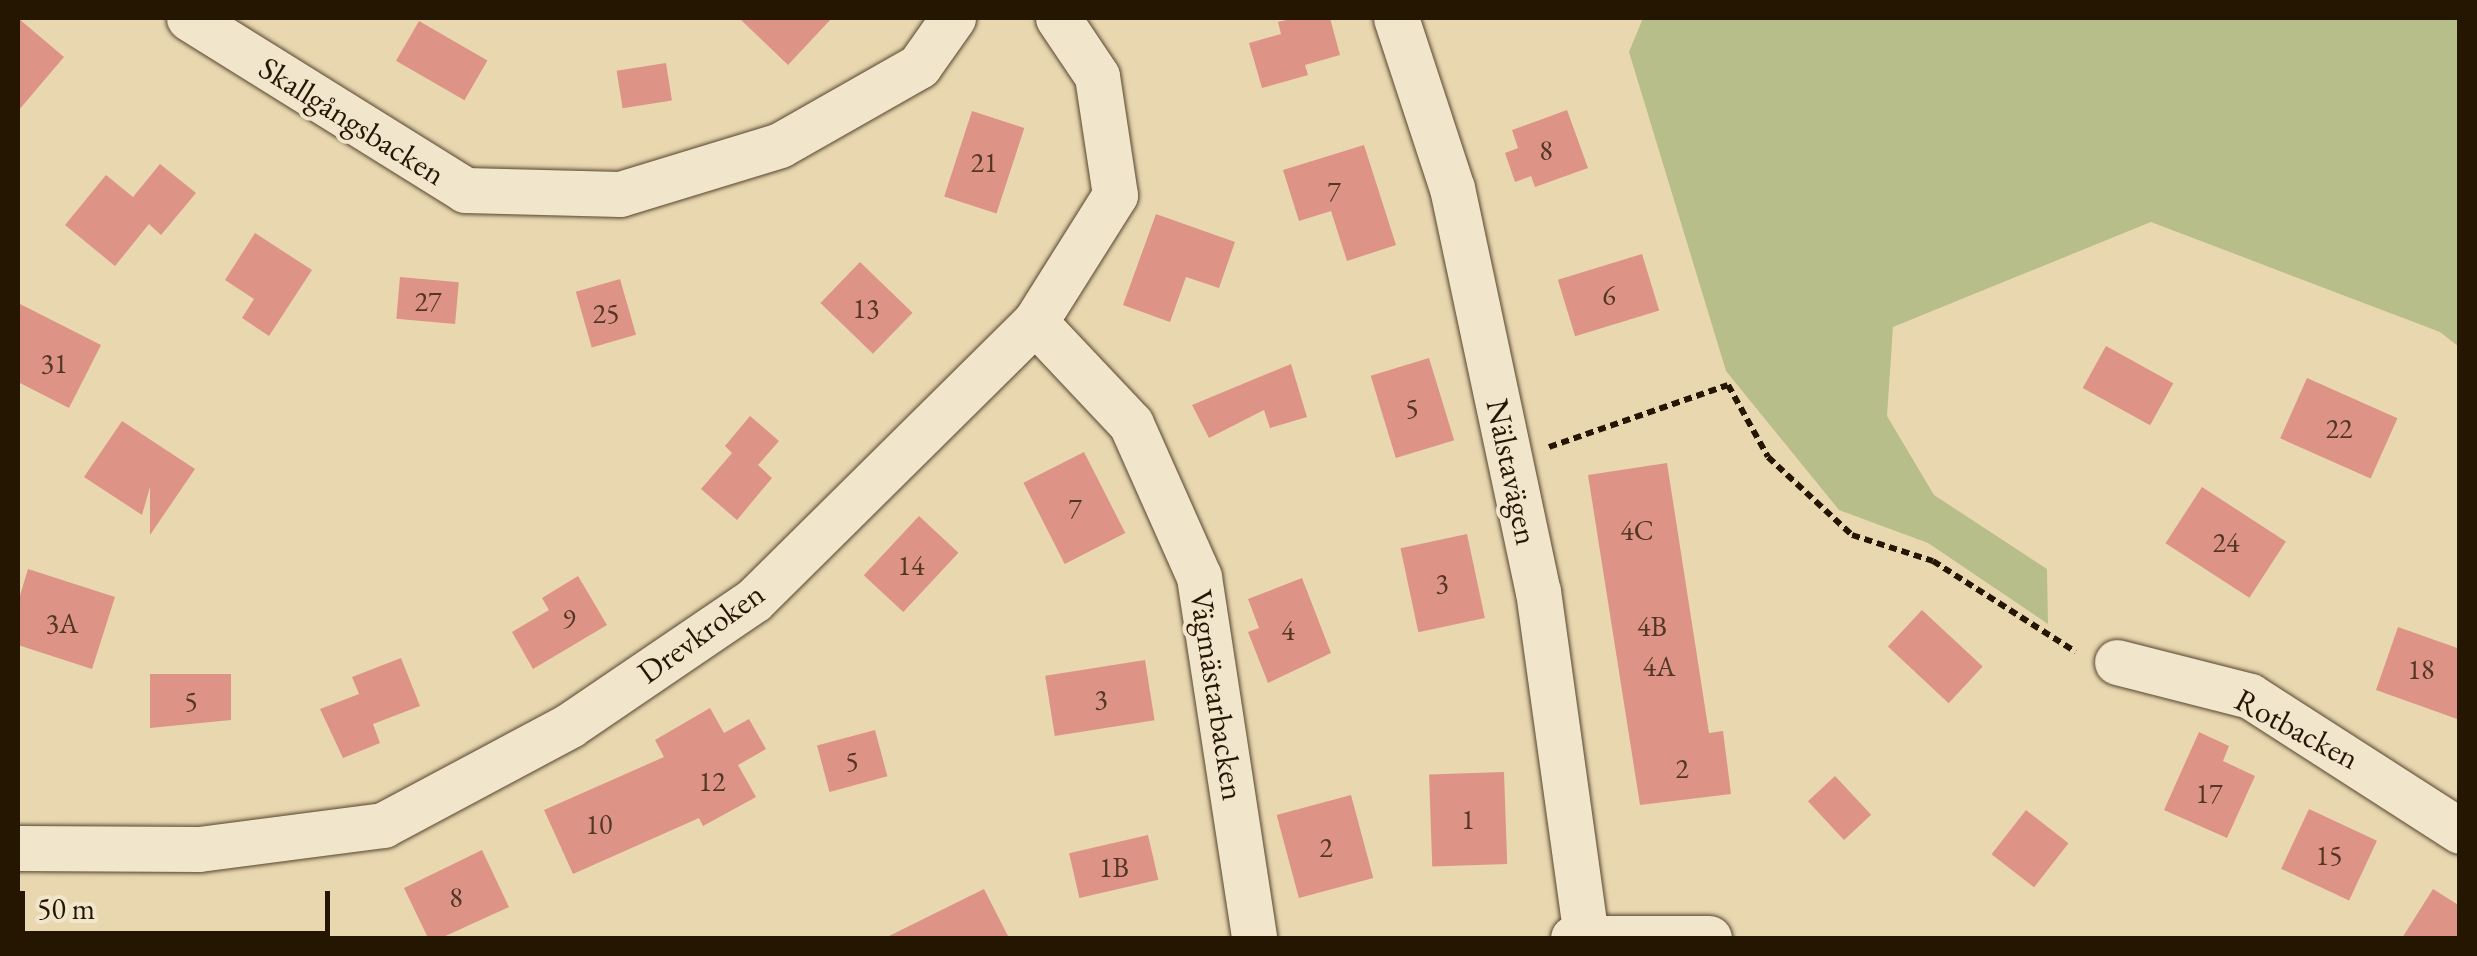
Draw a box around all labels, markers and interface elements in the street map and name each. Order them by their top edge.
street label: Skallgångsbacken [252,49,452,193]
house number: 8 [1539,133,1553,167]
house number: 21 [971,145,997,179]
house number: 7 [1327,174,1341,208]
house number: 6 [1602,278,1616,312]
house number: 27 [415,284,441,318]
house number: 13 [853,291,879,325]
house number: 25 [593,296,619,330]
house number: 31 [41,346,67,380]
house number: 5 [1405,391,1419,425]
street label: Nälstavägen [1478,396,1546,548]
house number: 22 [2326,411,2352,445]
house number: 7 [1068,491,1082,525]
house number: 4C [1620,513,1654,547]
house number: 24 [2213,525,2239,559]
house number: 14 [898,548,924,582]
house number: 3 [1435,566,1449,600]
street label: Drevkroken [630,574,772,692]
street label: Vägmästarbacken [1181,587,1253,803]
house number: 9 [562,601,576,635]
house number: 3A [46,606,78,640]
house number: 4B [1637,609,1667,643]
house number: 4 [1281,613,1295,647]
house number: 4A [1643,649,1675,683]
house number: 18 [2408,652,2434,686]
street label: Rotbacken [2229,680,2365,778]
house number: 3 [1094,682,1108,716]
house number: 5 [184,684,198,718]
house number: 5 [845,744,859,778]
house number: 2 [1675,751,1689,785]
house number: 12 [699,764,725,798]
house number: 17 [2196,776,2222,810]
house number: 1 [1461,802,1475,836]
house number: 10 [586,807,612,841]
house number: 2 [1319,830,1333,864]
house number: 15 [2316,838,2342,872]
house number: 1B [1099,850,1129,884]
scale bar [25,871,335,933]
house number: 8 [449,880,463,914]
text: 50 m [37,889,95,928]

